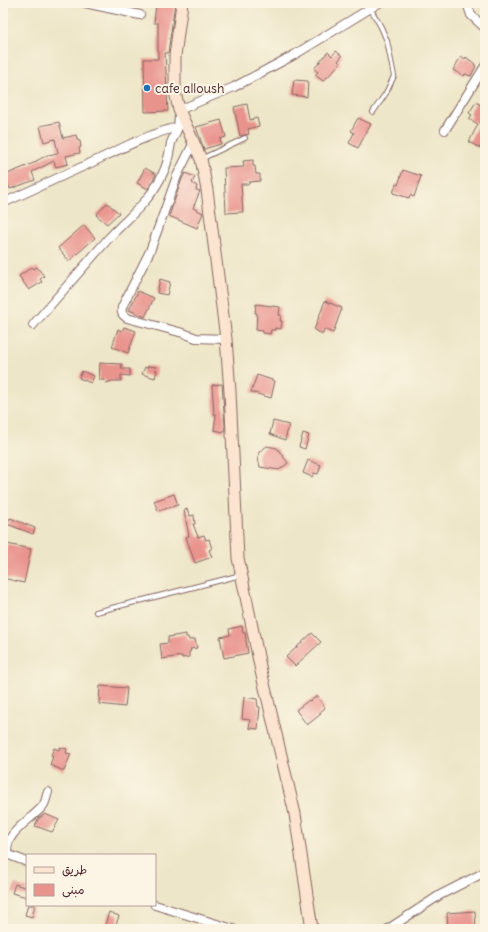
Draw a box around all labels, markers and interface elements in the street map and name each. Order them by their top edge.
place label: cafe alloush [155,80,225,97]
marker: cafe alloush [142,83,152,93]
legend [26,854,156,906]
text: طريق [62,862,87,877]
text: مبنى [62,882,85,898]

